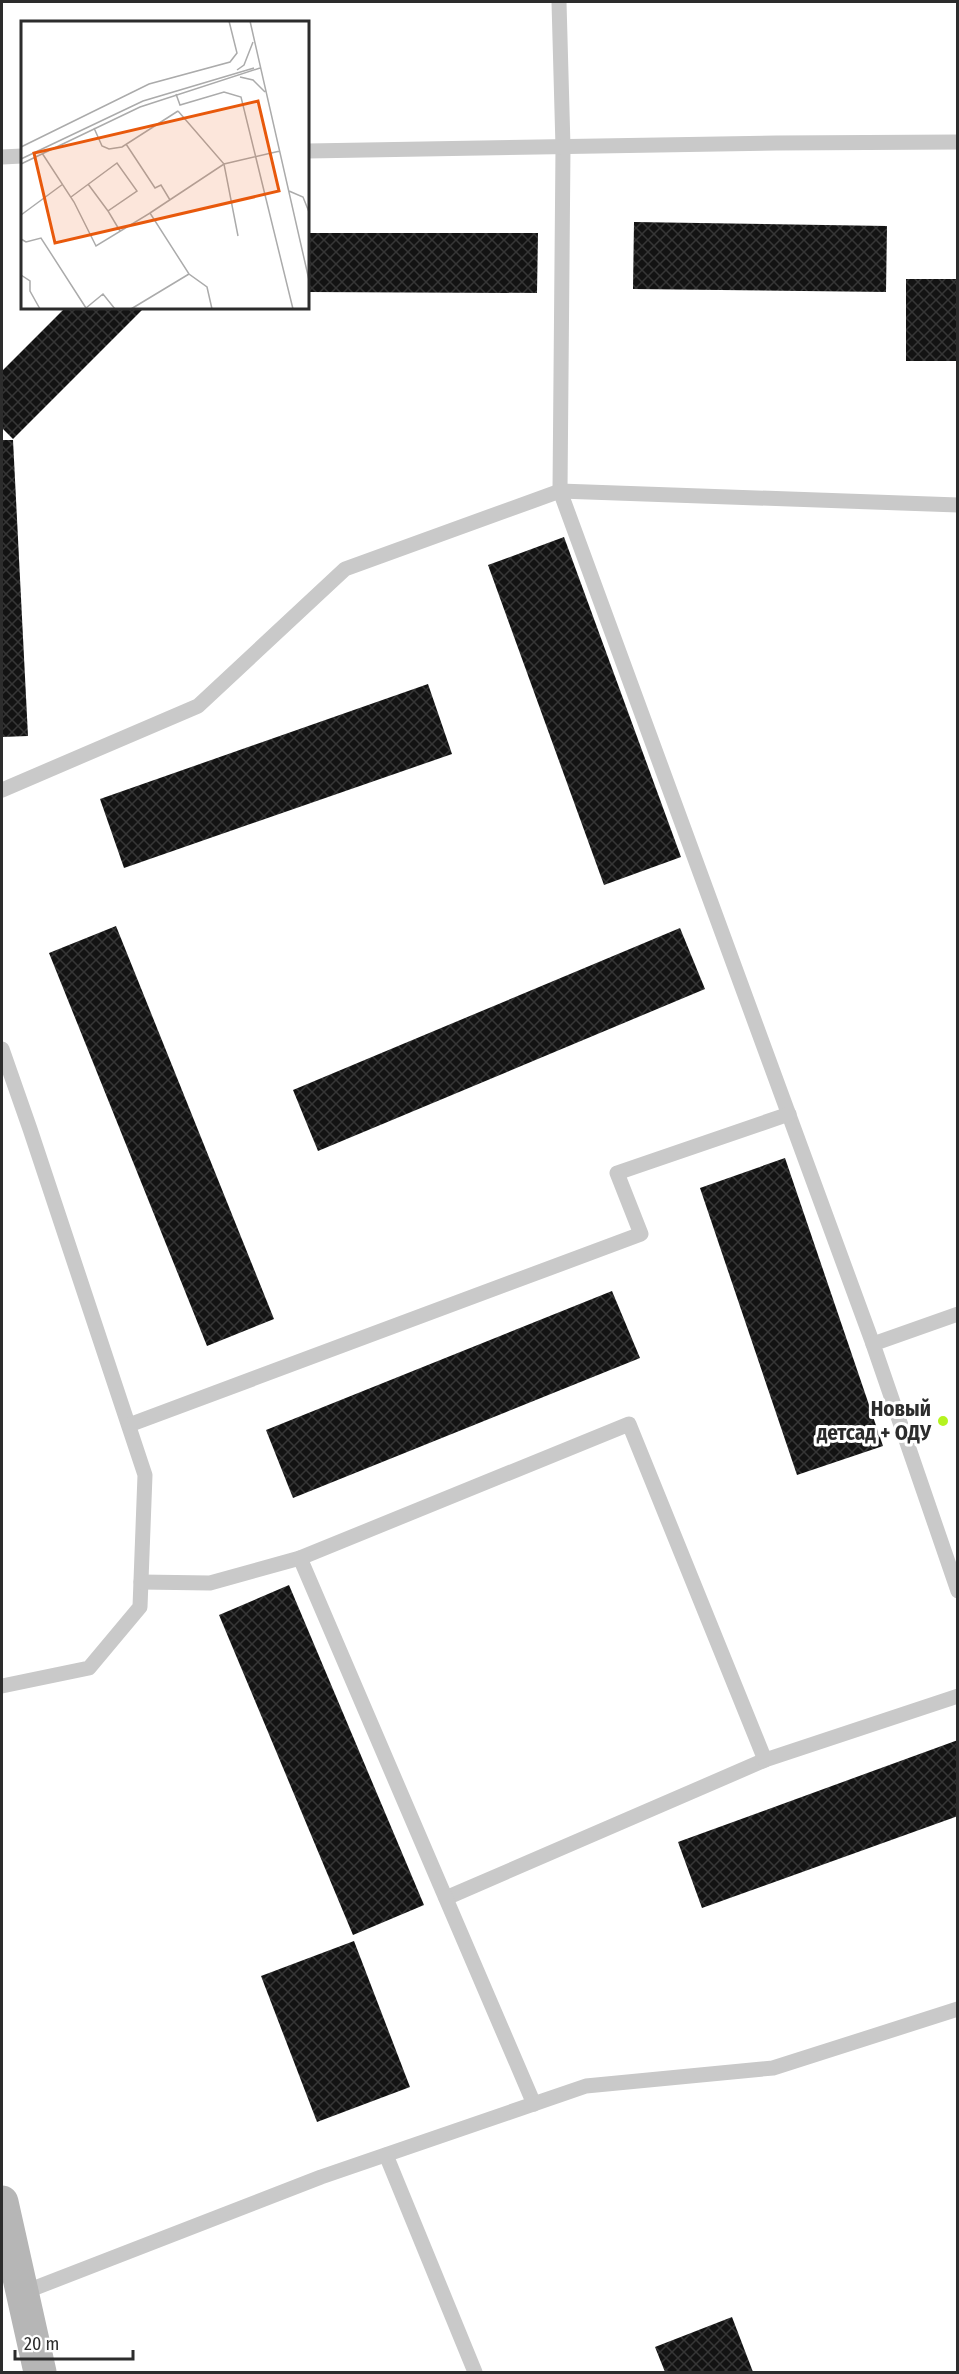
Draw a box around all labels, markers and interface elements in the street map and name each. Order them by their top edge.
inset map [21,21,309,309]
place label: Новый детсад + ОДУ [816,1396,932,1446]
marker: Новый детсад + ОДУ [936,1414,950,1428]
scale bar [15,2323,134,2361]
text: 20 m [24,2333,59,2355]

